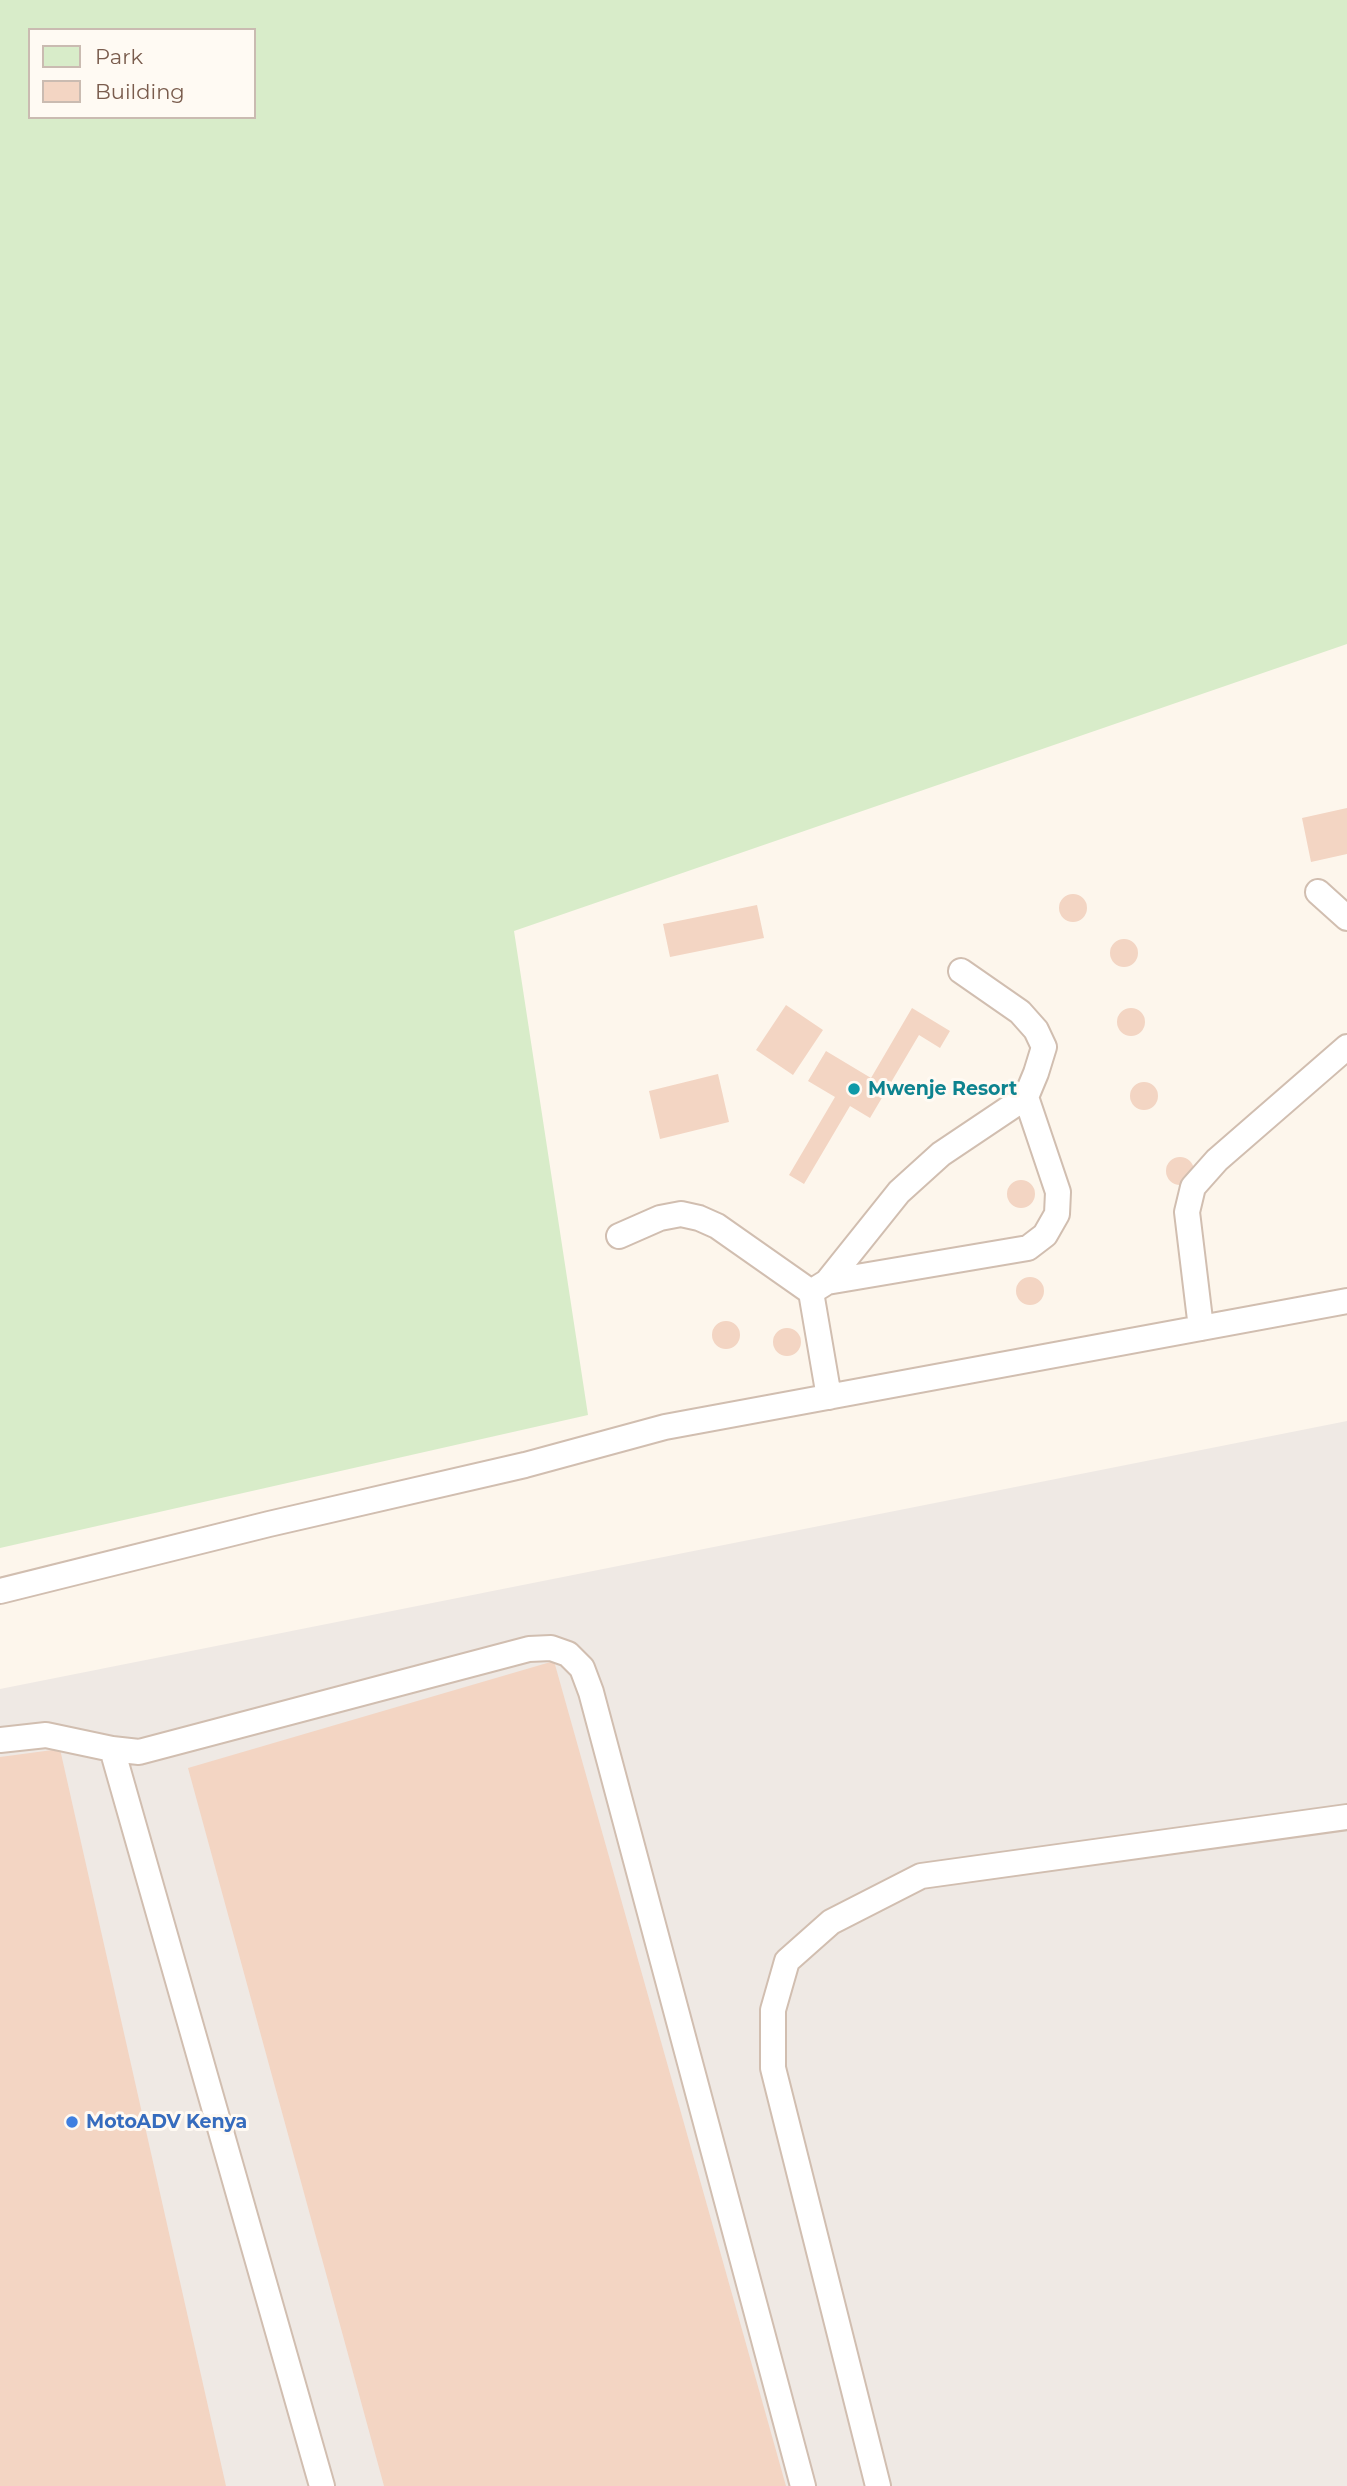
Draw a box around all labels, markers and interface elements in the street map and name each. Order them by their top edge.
legend [28,28,256,119]
text: Park [95,44,143,69]
text: Building [95,79,185,104]
place label: Mwenje Resort [868,1078,1017,1100]
marker: Mwenje Resort [846,1081,862,1097]
place label: MotoADV Kenya [86,2111,247,2133]
marker: MotoADV Kenya [64,2114,80,2130]

